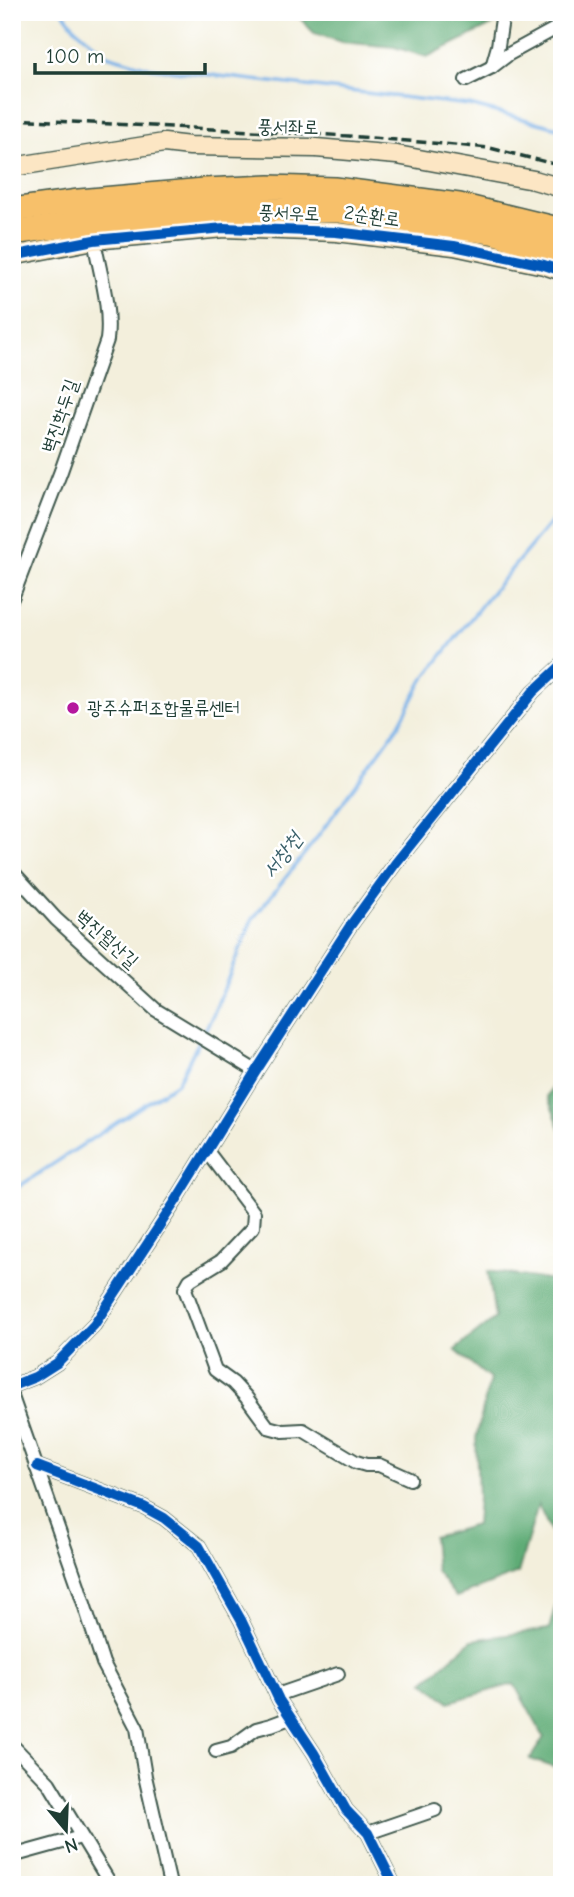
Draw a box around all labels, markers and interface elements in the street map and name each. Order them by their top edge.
scale bar [35,32,205,76]
text: 100 m [46,44,104,68]
street label: 풍서좌로 [257,115,319,139]
street label: 풍서우로 [258,201,320,225]
street label: 2순환로 [343,201,401,231]
street label: 벽진학두길 [37,376,83,456]
place label: 광주슈퍼조합물류센터 [87,697,240,719]
marker: 광주슈퍼조합물류센터 [65,700,81,716]
water label: 서창천 [257,826,308,882]
street label: 벽진월산길 [71,905,143,973]
north arrow [32,1796,102,1866]
text: N [62,1833,81,1858]

